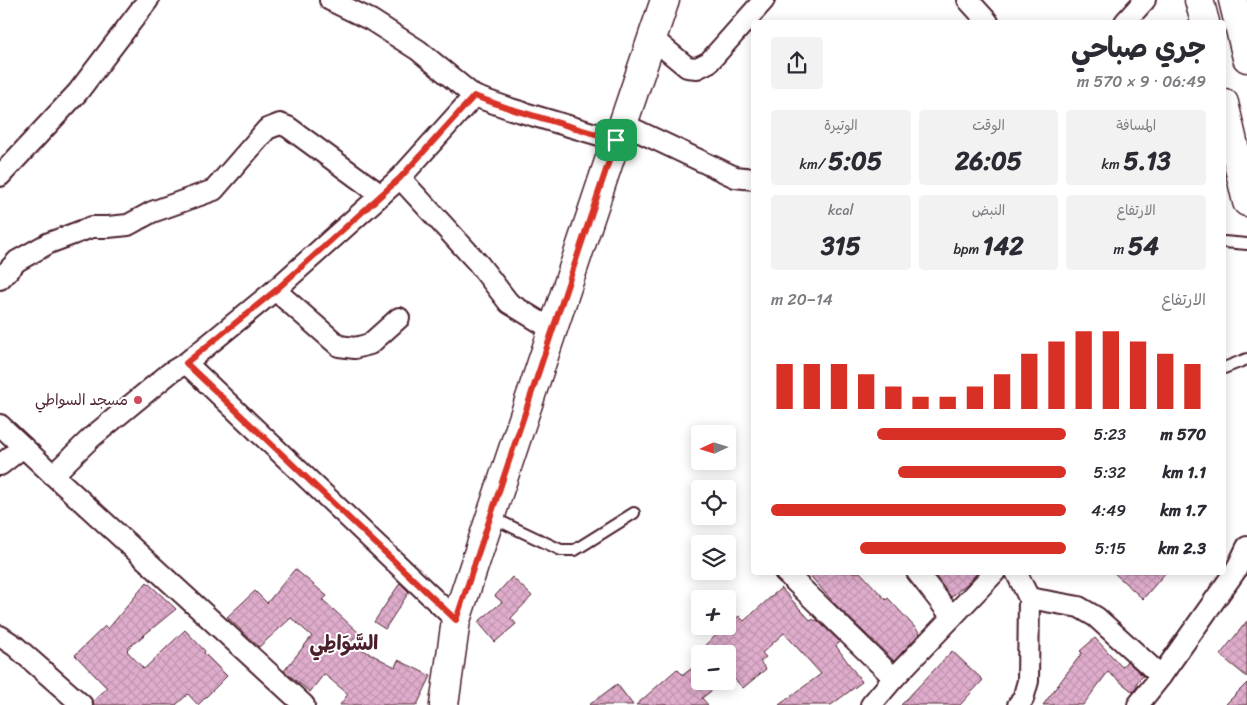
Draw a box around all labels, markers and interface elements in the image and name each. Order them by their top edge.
text: جري صباحي [1071,23,1206,72]
button: share [771,37,823,89]
text: 06:49 · 9 × 570 m [1077,67,1206,96]
text: الوتيرة [824,113,858,138]
text: الوقت [972,113,1005,138]
text: المسافة [1116,113,1156,138]
pin [595,119,637,161]
icon: arrive [602,126,630,154]
text: 5:05 [828,138,882,183]
text: 26:05 [955,138,1022,183]
text: 5.13 [1123,138,1171,183]
text: /km [799,152,828,177]
text: km [1102,152,1123,177]
text: kcal [828,198,854,223]
text: النبض [972,198,1005,223]
text: الارتفاع [1117,198,1156,223]
text: 315 [821,223,861,268]
text: 142 [983,223,1024,268]
text: 54 [1128,223,1159,268]
text: bpm [953,237,983,262]
text: m [1114,237,1128,262]
text: 14–20 m [771,285,833,314]
text: الارتفاع [1161,285,1206,314]
place label: مسجد السواطي [35,387,128,413]
marker: مسجد السواطي [132,394,144,406]
text: 5:23 [1093,420,1126,449]
text: 570 m [1161,420,1206,449]
north arrow [691,425,736,470]
map controls [691,425,736,690]
text: 5:32 [1093,458,1126,487]
text: 1.1 km [1162,458,1206,487]
button: locate [691,480,736,525]
text: 4:49 [1091,496,1126,525]
text: 1.7 km [1160,496,1206,525]
text: 5:15 [1095,534,1126,563]
text: 2.3 km [1158,534,1206,563]
button: layers [691,535,736,580]
button: + [691,590,736,635]
district label: السَّوَاطِي [310,626,378,661]
button: − [691,645,736,690]

